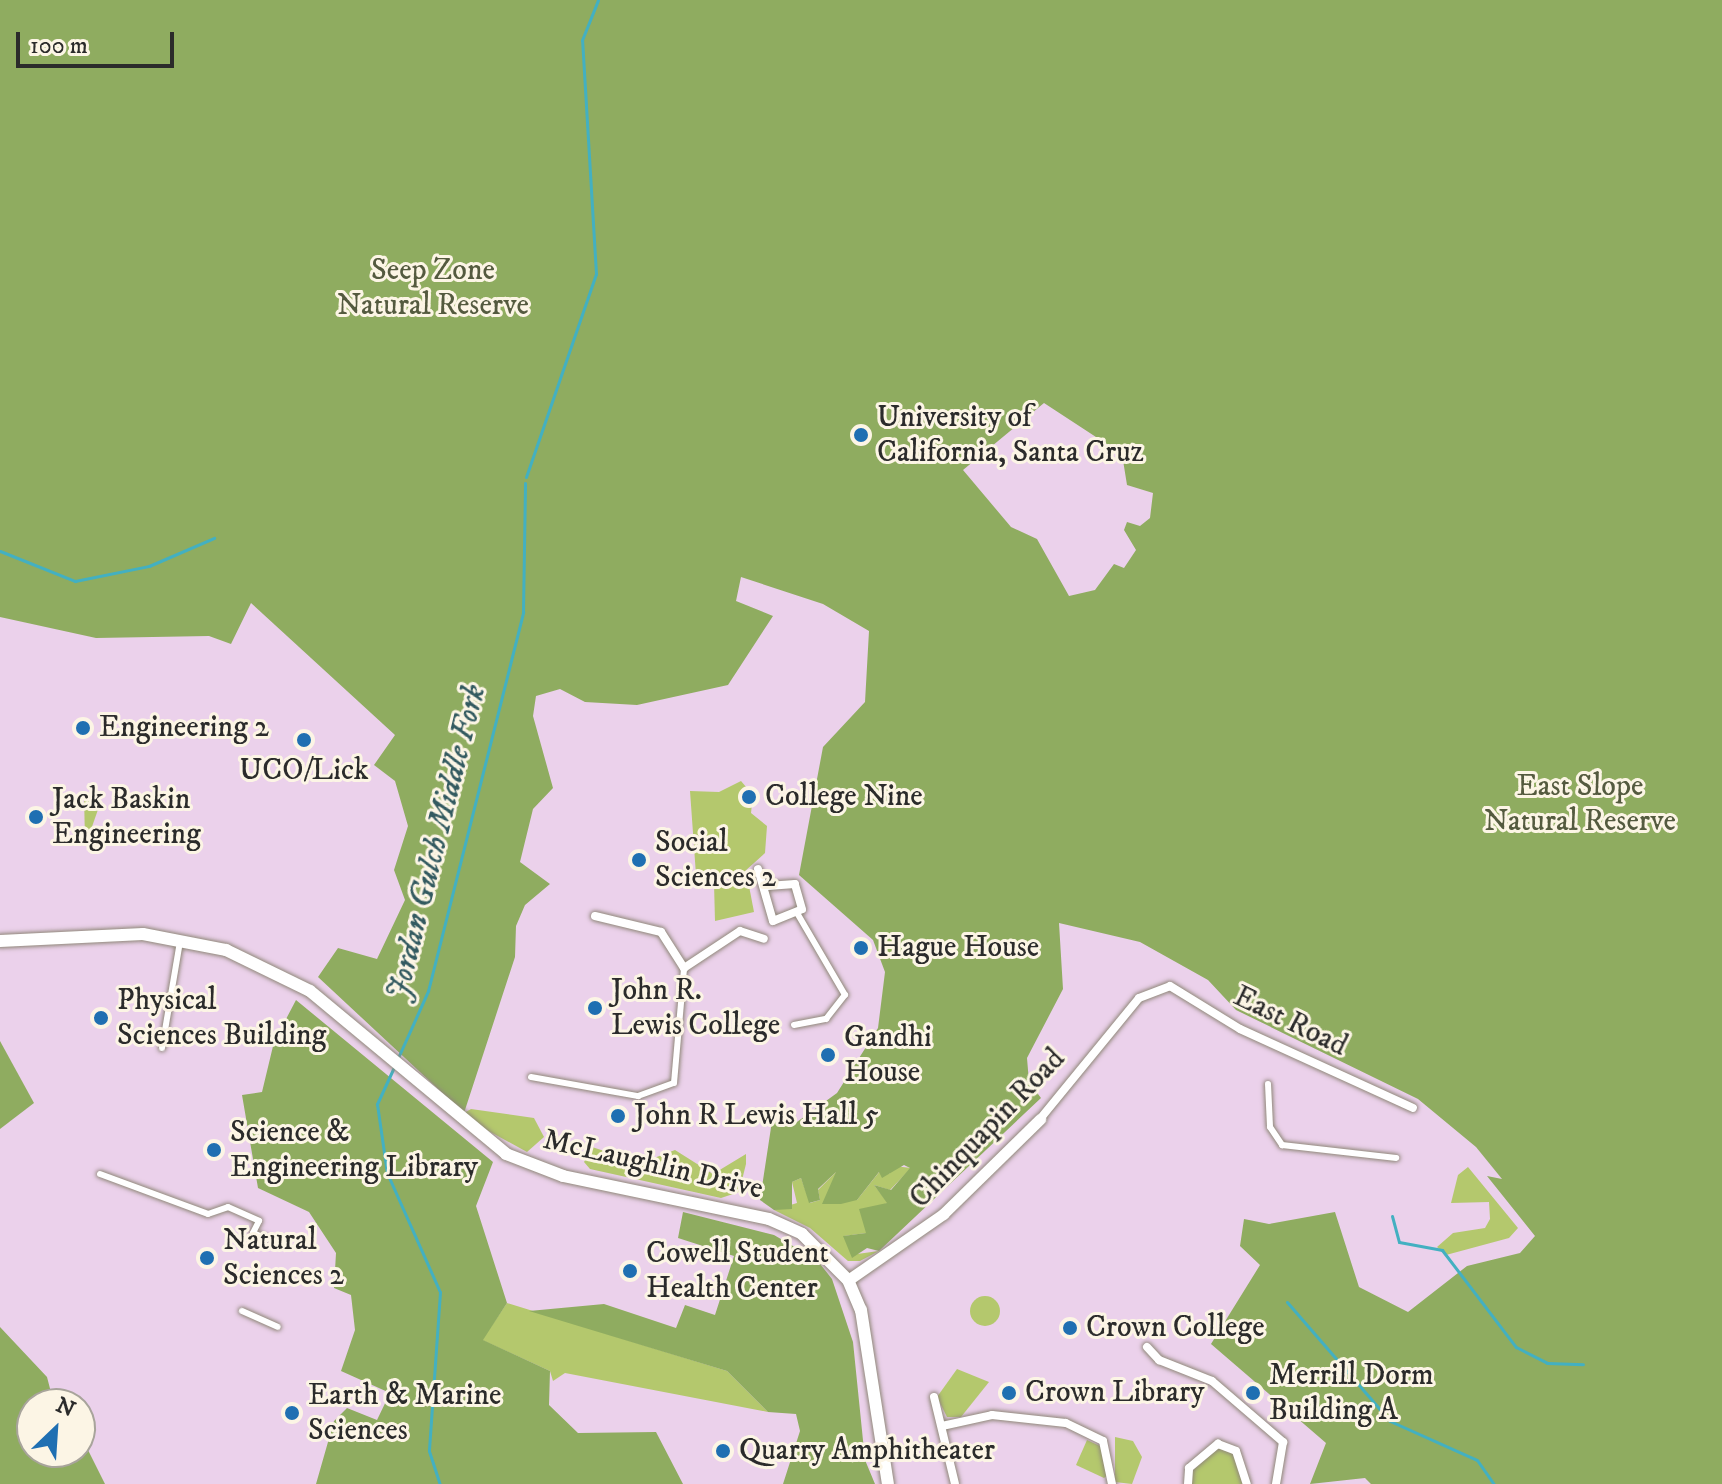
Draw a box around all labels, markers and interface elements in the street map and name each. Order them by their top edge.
scale bar [20,16,178,66]
text: 100 m [30,31,88,61]
park label: Seep Zone Natural Reserve [337,253,529,324]
place label: University of California, Santa Cruz [877,400,1144,470]
marker: University of California, Santa Cruz [852,426,870,444]
water label: Jordan Gulch Middle Fork [379,681,495,1005]
place label: Engineering 2 [99,710,269,746]
marker: Engineering 2 [74,719,92,737]
marker: UCO/Lick [295,731,313,749]
place label: UCO/Lick [239,753,369,789]
park label: East Slope Natural Reserve [1484,769,1676,840]
place label: College Nine [765,779,923,815]
place label: Jack Baskin Engineering [52,782,201,852]
marker: College Nine [740,788,758,806]
marker: Jack Baskin Engineering [27,808,45,826]
place label: Social Sciences 2 [655,825,776,896]
marker: Social Sciences 2 [630,851,648,869]
place label: Hague House [877,930,1039,966]
marker: Hague House [852,939,870,957]
place label: John R. Lewis College [611,973,780,1044]
street label: East Road [1227,979,1353,1065]
place label: Physical Sciences Building [117,983,326,1054]
marker: John R. Lewis College [586,999,604,1017]
marker: Physical Sciences Building [92,1009,110,1027]
place label: Gandhi House [844,1020,932,1090]
street label: Chinquapin Road [903,1042,1073,1216]
marker: Gandhi House [819,1046,837,1064]
place label: John R Lewis Hall 5 [634,1098,879,1134]
marker: John R Lewis Hall 5 [609,1107,627,1125]
place label: Science & Engineering Library [230,1115,478,1186]
street label: McLaughlin Drive [540,1122,766,1208]
marker: Science & Engineering Library [205,1141,223,1159]
place label: Natural Sciences 2 [223,1223,344,1294]
place label: Cowell Student Health Center [646,1236,829,1306]
marker: Natural Sciences 2 [198,1249,216,1267]
marker: Cowell Student Health Center [621,1262,639,1280]
place label: Crown College [1086,1310,1265,1346]
marker: Crown College [1061,1319,1079,1337]
place label: Merrill Dorm Building A [1269,1358,1433,1428]
place label: Crown Library [1025,1375,1204,1411]
place label: Earth & Marine Sciences [308,1378,501,1448]
marker: Crown Library [1000,1384,1018,1402]
marker: Merrill Dorm Building A [1244,1384,1262,1402]
north arrow [16,1388,96,1468]
text: N [52,1392,79,1424]
marker: Earth & Marine Sciences [283,1404,301,1422]
place label: Quarry Amphitheater [739,1433,995,1469]
marker: Quarry Amphitheater [714,1442,732,1460]

